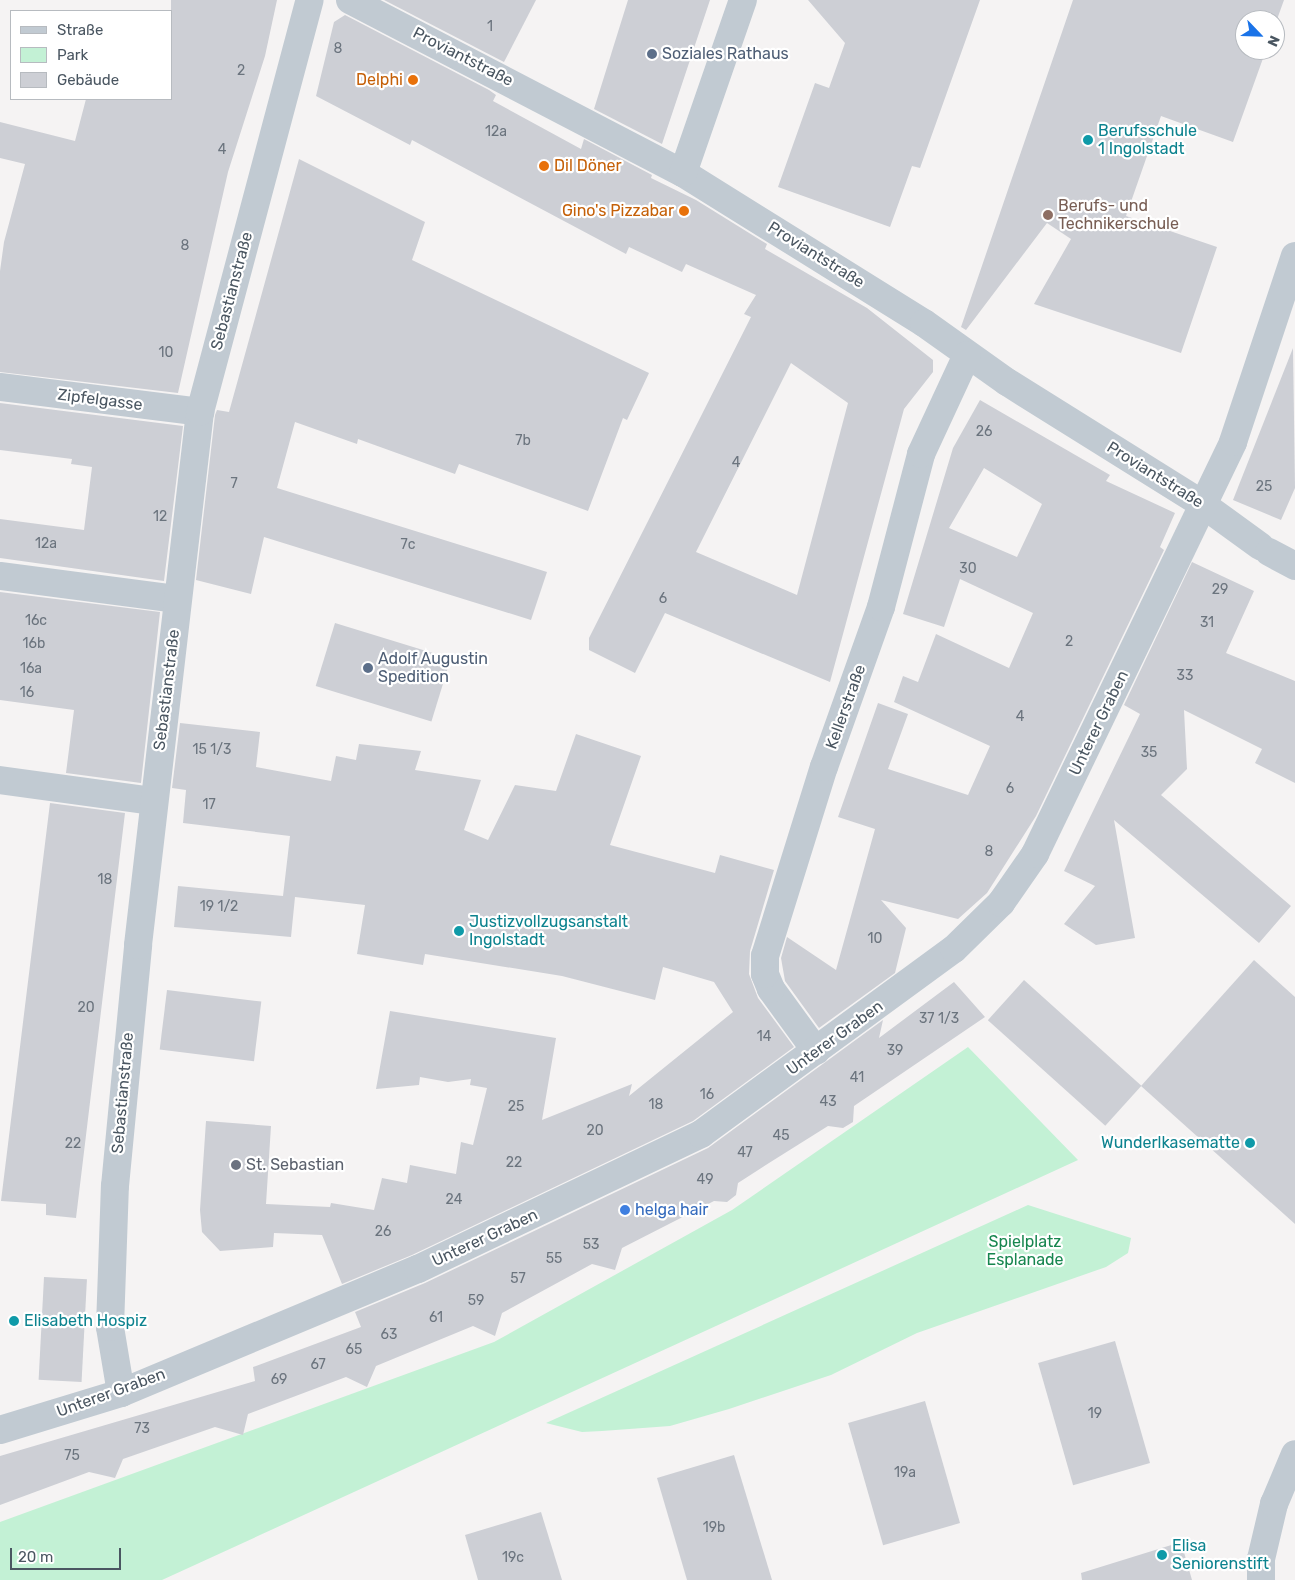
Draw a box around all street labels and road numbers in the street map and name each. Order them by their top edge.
street label: Proviantstraße [410,23,516,91]
street label: Proviantstraße [764,218,868,292]
street label: Sebastianstraße [207,230,257,352]
street label: Zipfelgasse [56,385,144,415]
street label: Proviantstraße [1103,438,1207,512]
street label: Sebastianstraße [150,628,184,752]
street label: Kellerstraße [822,662,870,752]
street label: Unterer Graben [1065,667,1133,779]
street label: Unterer Graben [783,997,887,1079]
street label: Sebastianstraße [108,1032,138,1154]
street label: Unterer Graben [429,1205,541,1271]
street label: Unterer Graben [54,1364,168,1422]

